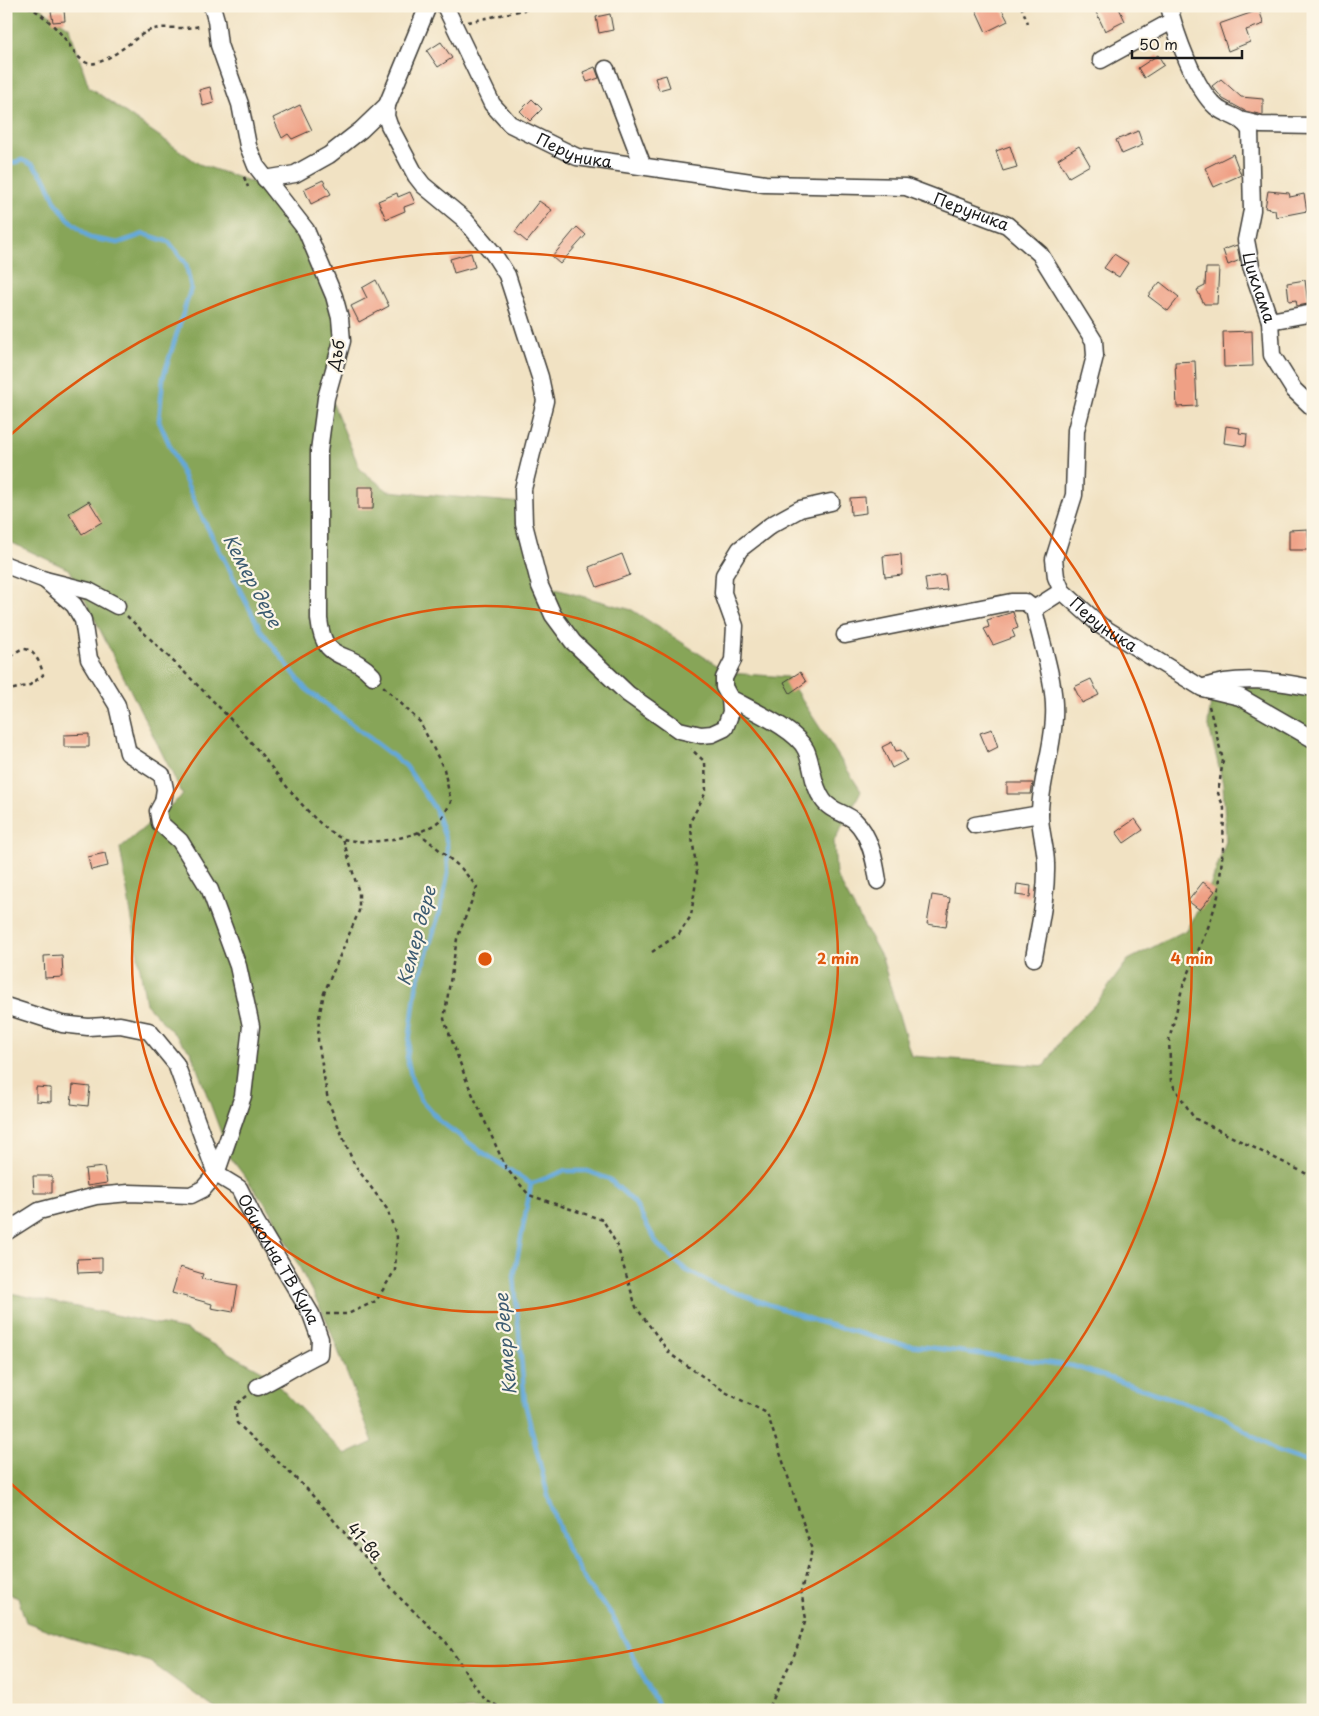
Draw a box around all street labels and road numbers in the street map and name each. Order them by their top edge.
street label: Перуника [533,126,614,173]
street label: Перуника [930,185,1013,236]
street label: Циклама [1238,250,1283,326]
street label: Дъб [320,337,350,373]
street label: Перуника [1065,591,1143,657]
street label: Обиколна ТВ Кула [233,1189,327,1327]
street label: 41-ва [342,1516,389,1565]

